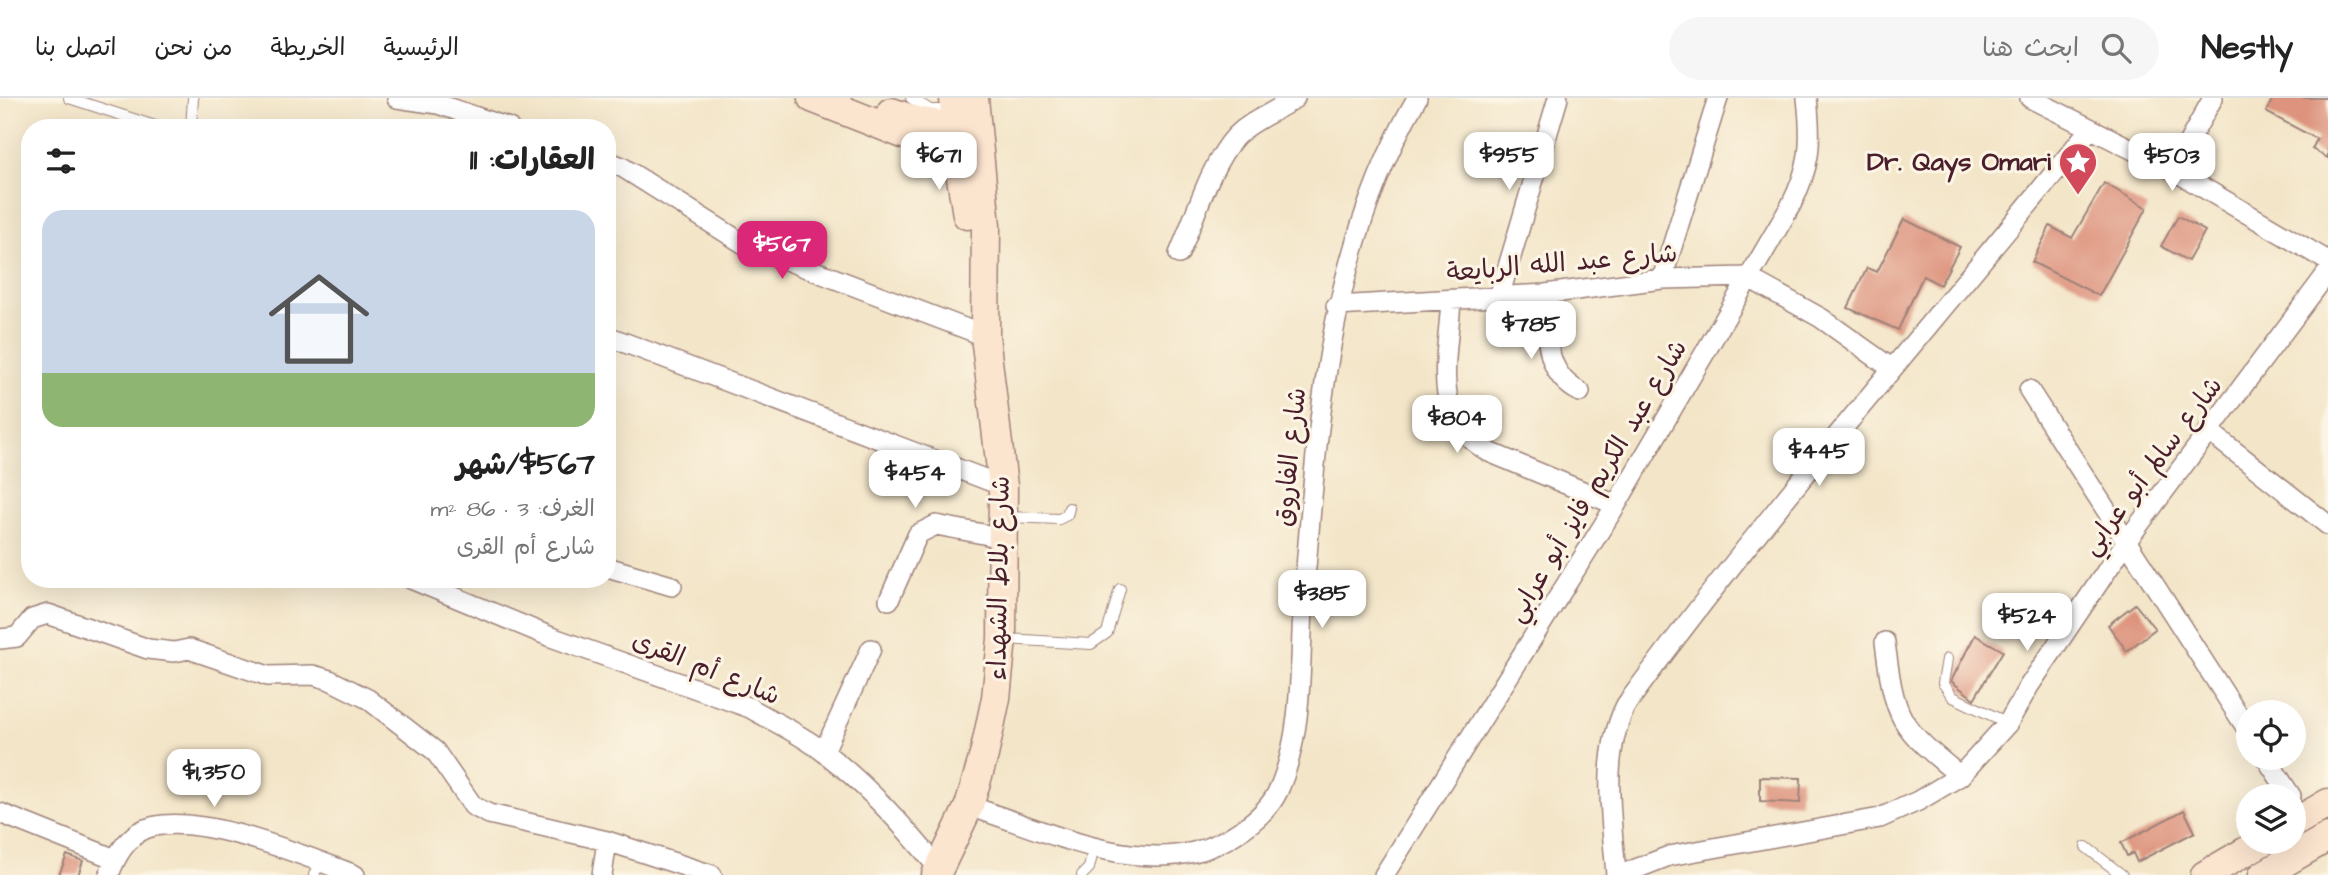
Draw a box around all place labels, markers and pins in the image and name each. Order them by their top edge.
pin: $671 [898,132,980,192]
pin: $955 [1468,132,1550,192]
pin: $503 [2131,134,2213,193]
place icon: Dr. Qays Omari [2057,141,2099,196]
place label: Dr. Qays Omari [1867,144,2051,183]
pin: $567 [741,222,823,281]
pin: $785 [1490,302,1572,361]
pin: $804 [1416,396,1498,455]
pin: $445 [1778,428,1860,488]
pin: $454 [874,450,956,510]
pin: $385 [1281,570,1363,630]
pin: $524 [1986,594,2068,653]
pin: $1,350 [157,750,271,809]

